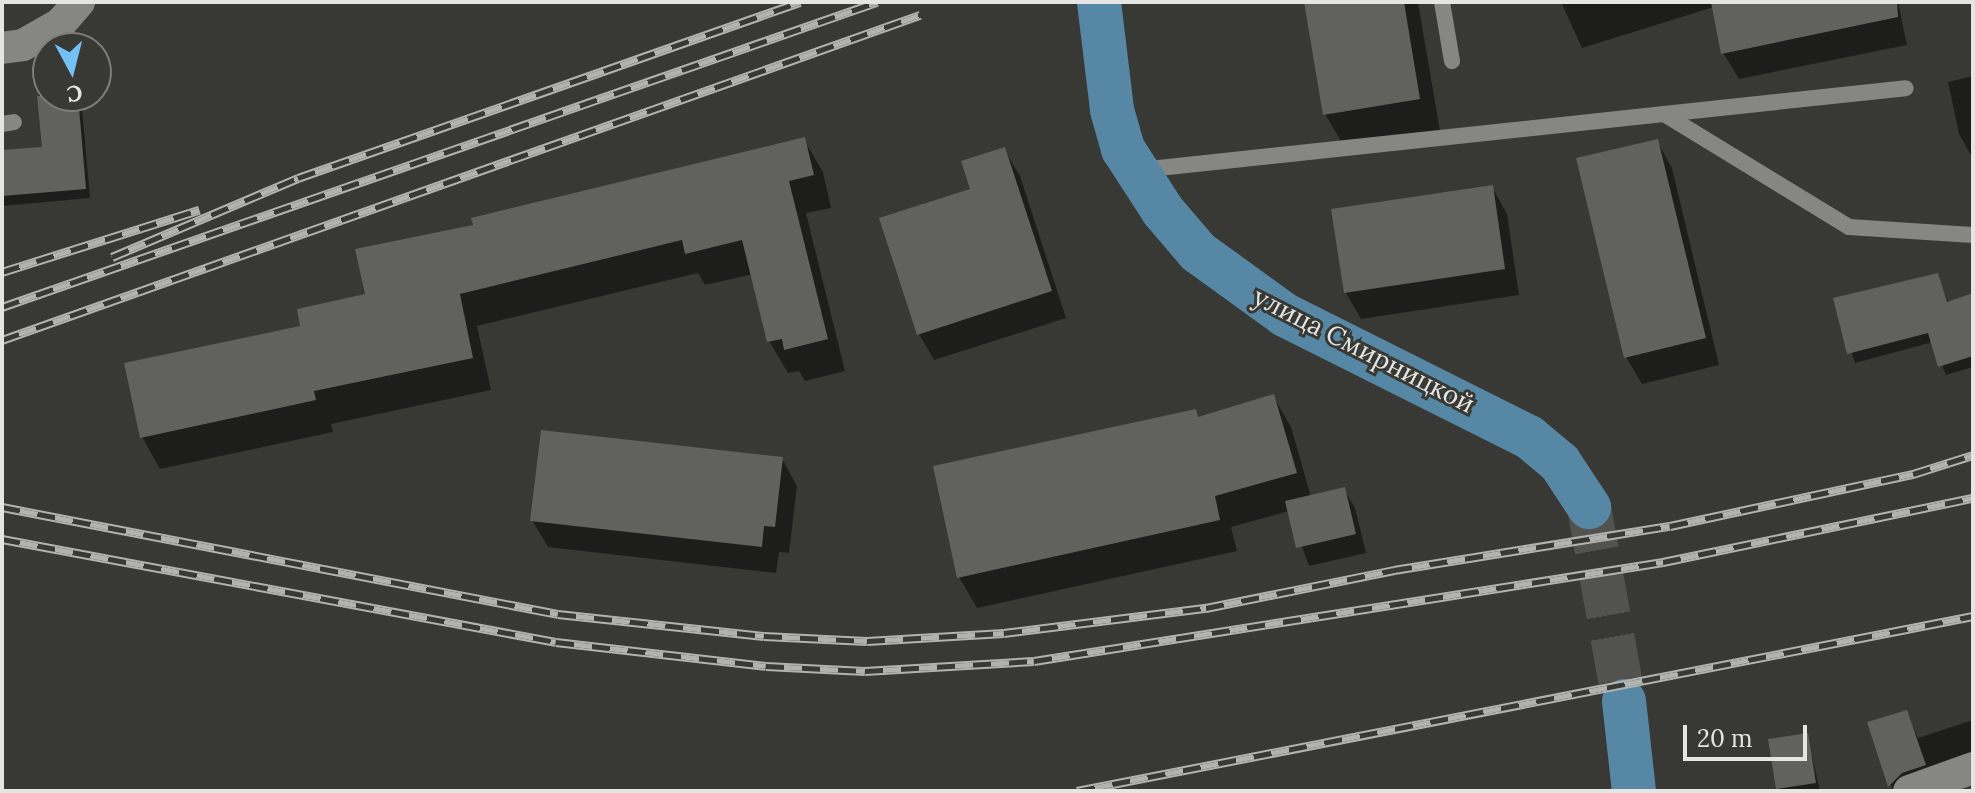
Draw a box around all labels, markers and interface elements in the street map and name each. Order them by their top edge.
north arrow [32,32,112,112]
text: С [65,79,84,109]
street label: улица Смирницкой [1248,281,1480,419]
scale bar [1687,709,1811,759]
text: 20 m [1697,723,1753,754]

